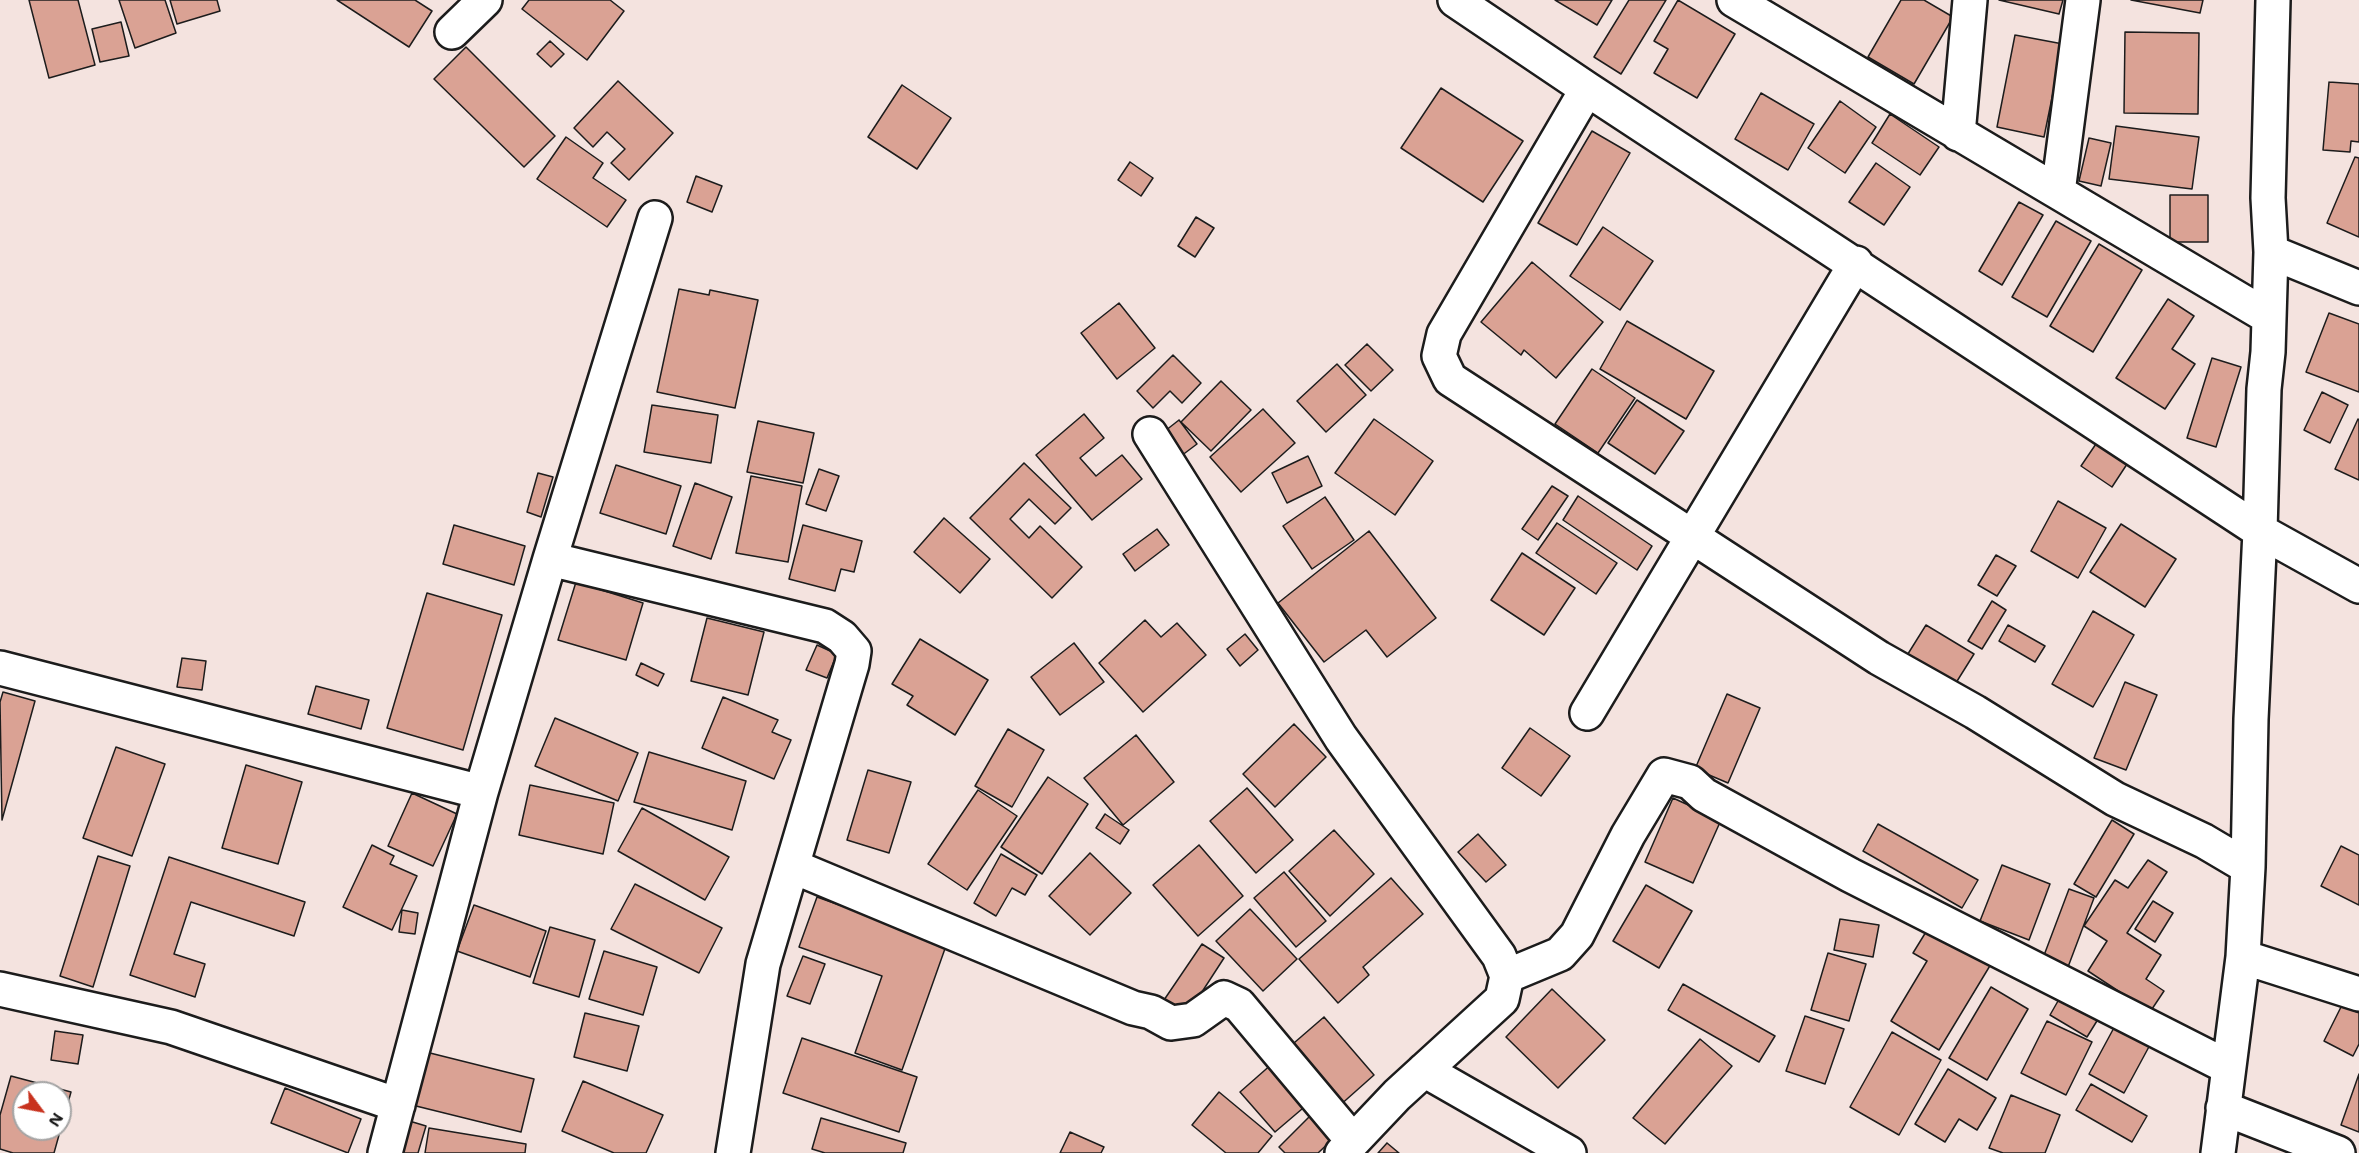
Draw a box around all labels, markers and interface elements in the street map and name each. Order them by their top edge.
north arrow [12,1081,72,1141]
text: N [44,1109,68,1131]

